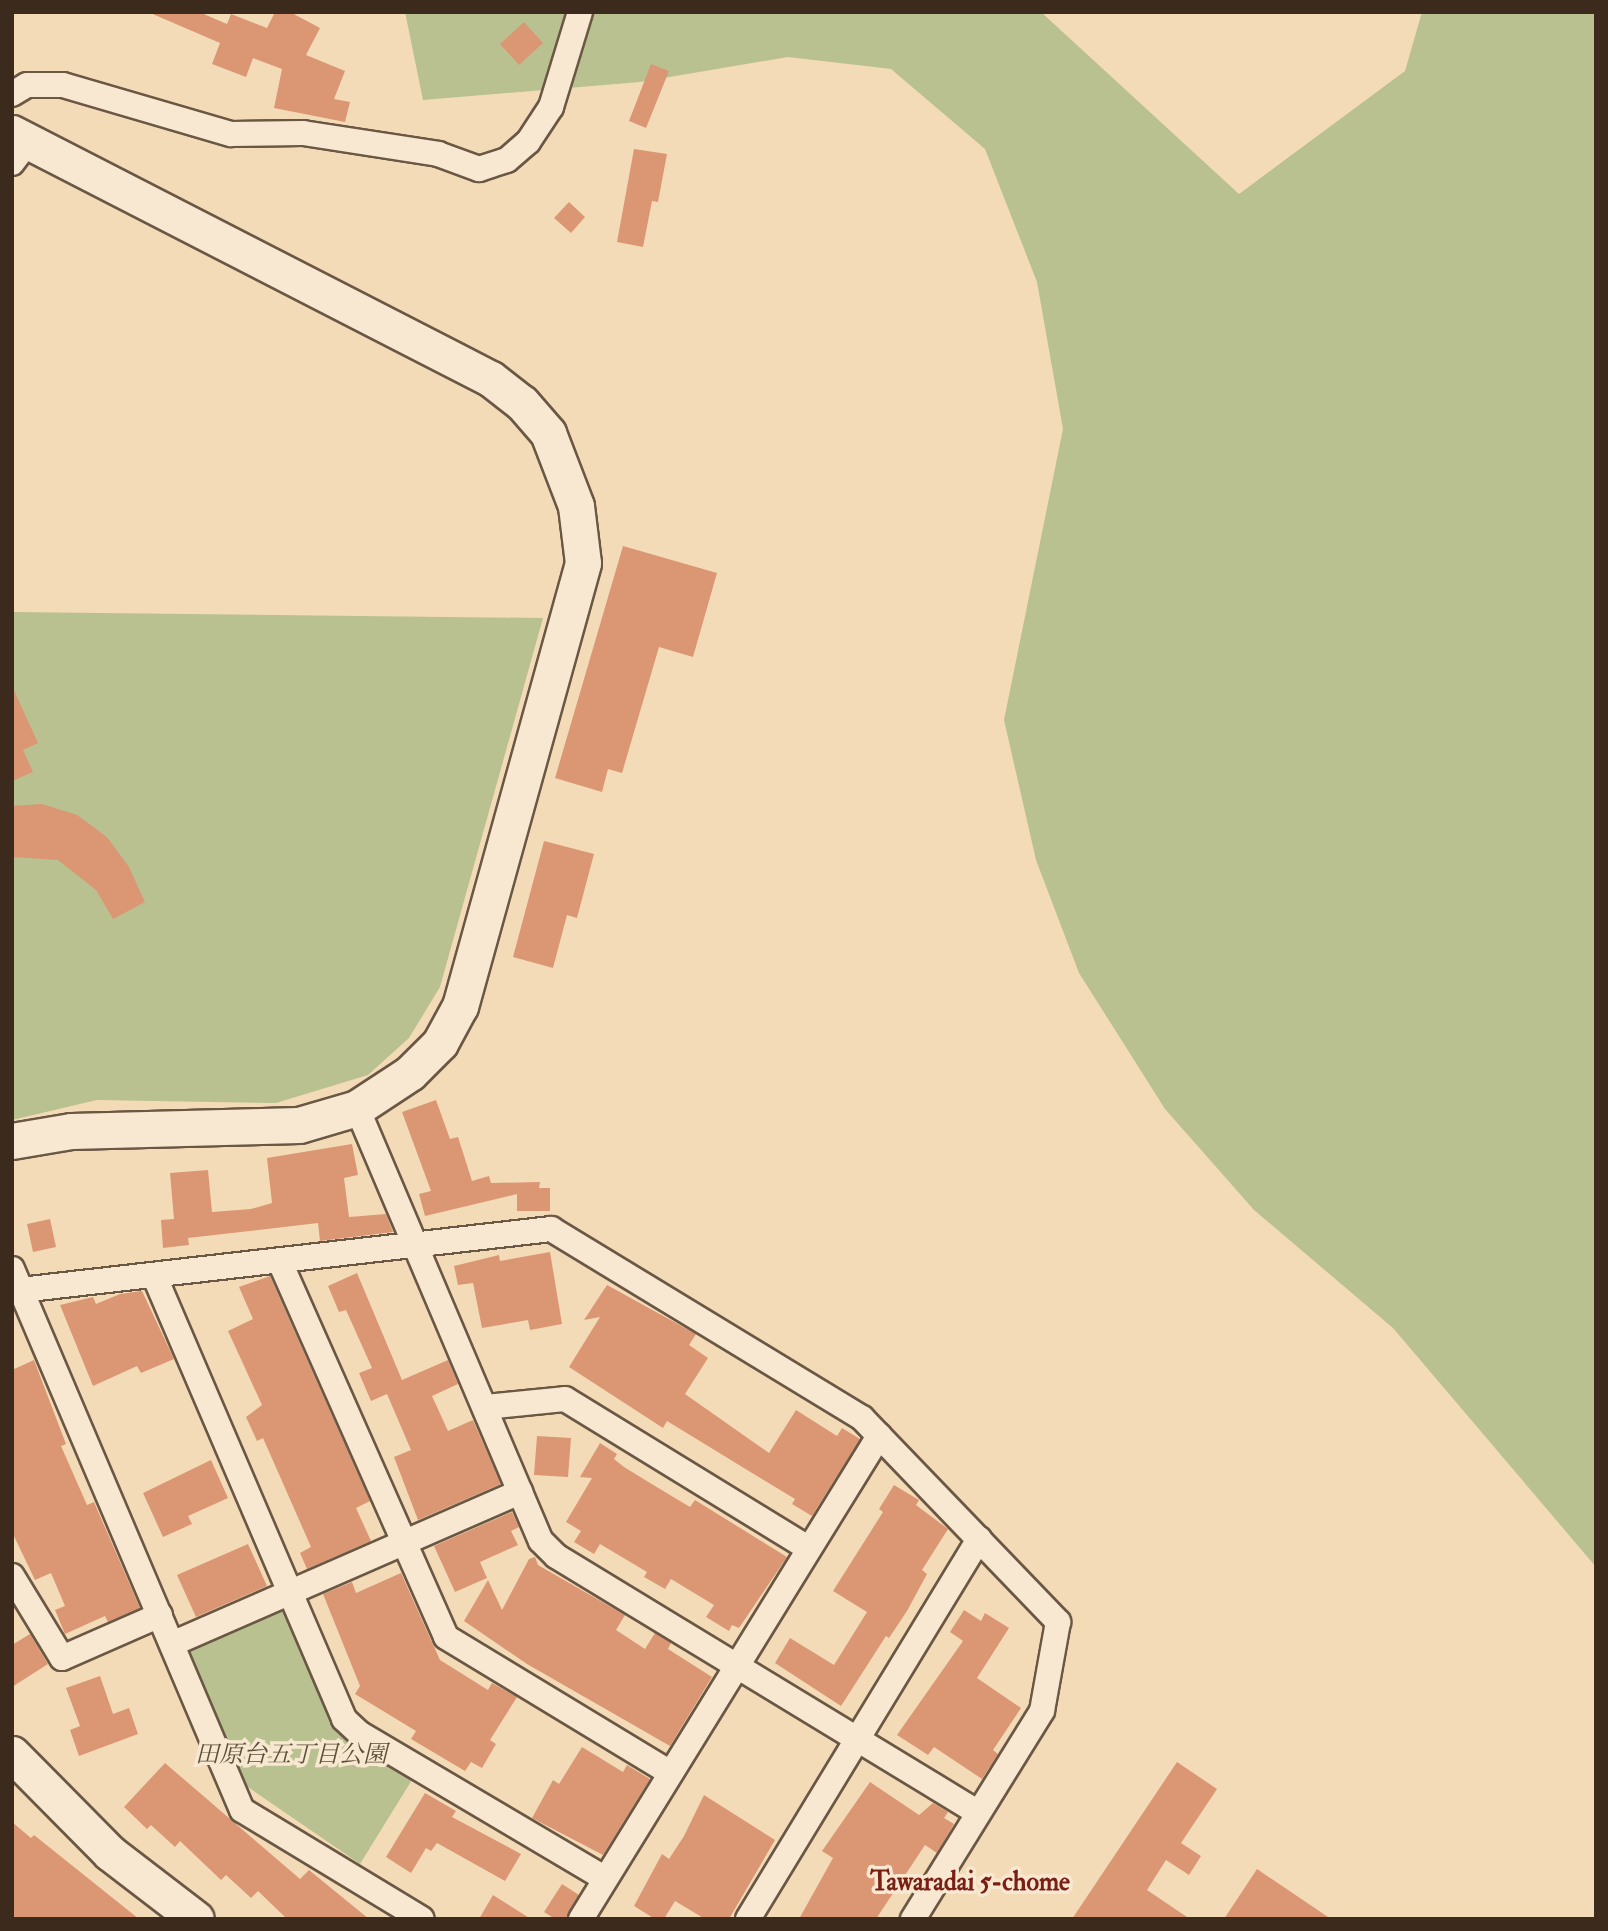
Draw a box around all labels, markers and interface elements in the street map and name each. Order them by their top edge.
park label: 田原台五丁目公園 [195,1741,387,1769]
district label: Tawaradai 5-chome [870,1867,1070,1899]

